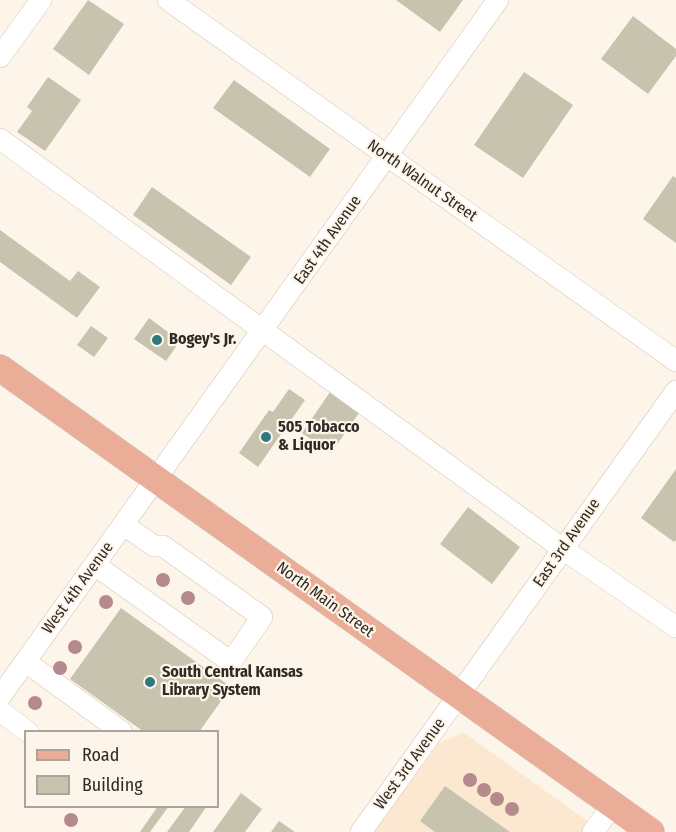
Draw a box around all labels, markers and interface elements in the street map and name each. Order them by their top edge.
street label: North Walnut Street [363,136,481,226]
street label: East 4th Avenue [290,192,366,288]
place label: Bogey's Jr. [169,330,236,350]
marker: Bogey's Jr. [150,333,164,347]
place label: 505 Tobacco & Liquor [278,418,360,456]
marker: 505 Tobacco & Liquor [259,430,273,444]
street label: East 3rd Avenue [529,495,605,591]
street label: West 4th Avenue [38,538,118,638]
street label: North Main Street [272,558,378,642]
place label: South Central Kansas Library System [162,663,303,701]
marker: South Central Kansas Library System [143,675,157,689]
street label: West 3rd Avenue [370,715,450,813]
legend [24,730,219,808]
text: Road [82,744,119,766]
text: Building [82,774,143,796]

